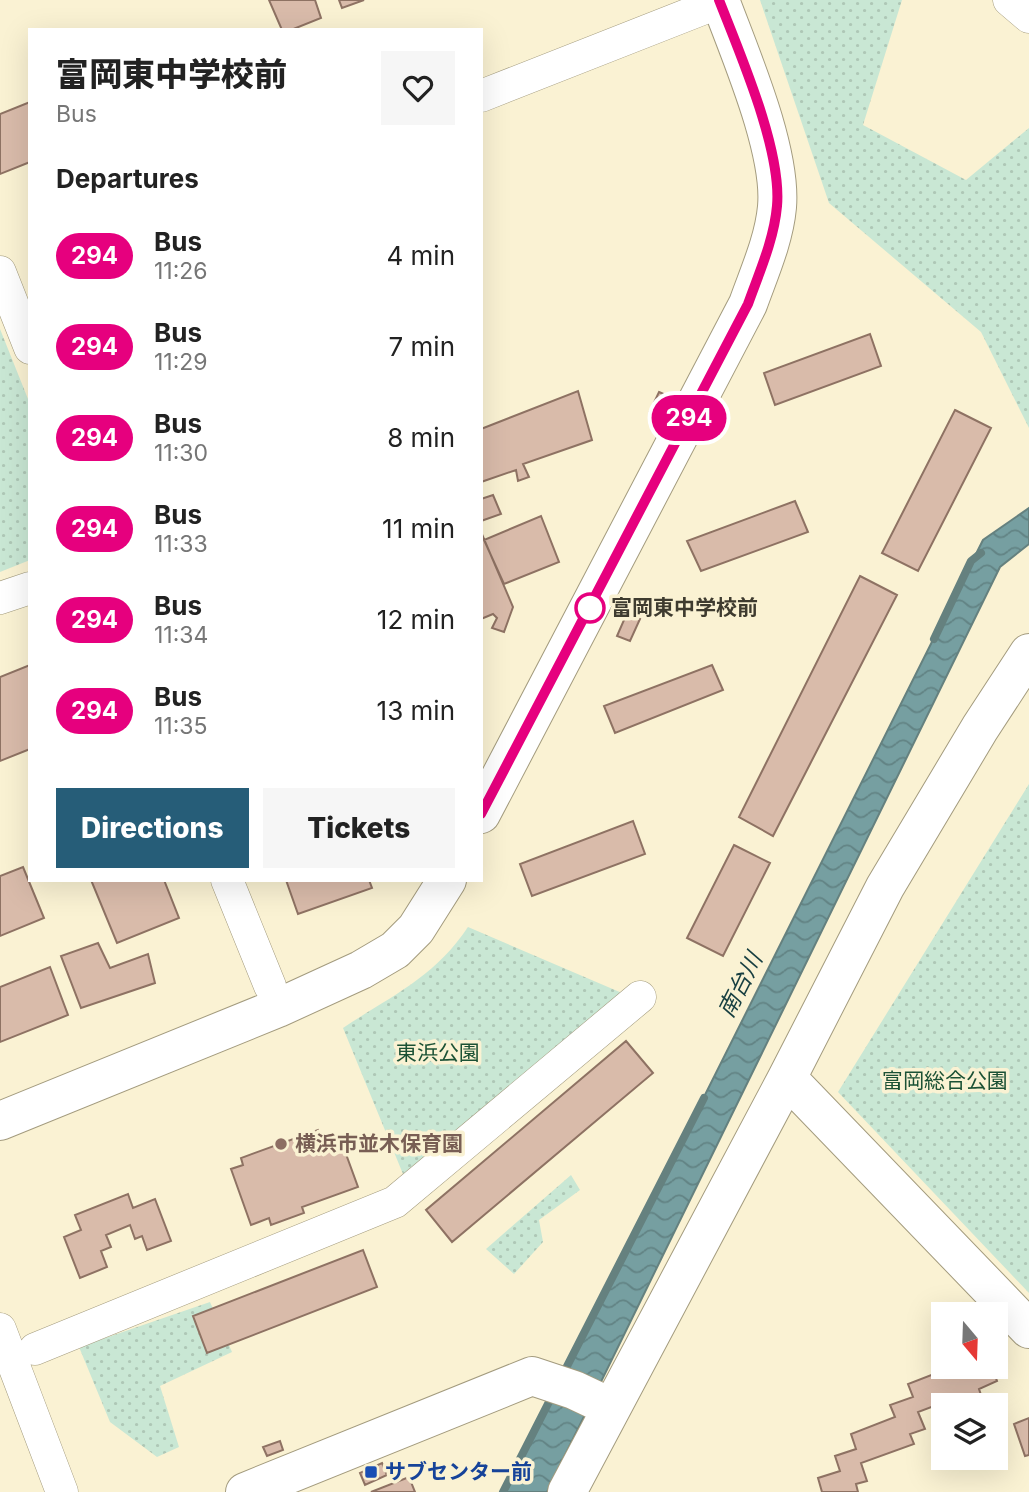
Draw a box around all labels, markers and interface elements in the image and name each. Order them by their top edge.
button: heart [381,51,455,125]
text: 富岡東中学校前 [56,54,287,94]
text: Bus [56,100,97,128]
text: Departures [56,163,199,194]
text: Bus [154,226,202,257]
text: 4 min [386,240,455,271]
text: 294 [71,241,118,270]
text: 11:26 [154,257,208,285]
text: Bus [154,317,202,348]
text: 7 min [389,331,455,362]
text: 294 [71,332,118,361]
text: 11:29 [154,348,208,376]
line badge: 294 [649,395,729,441]
text: 294 [666,403,712,432]
text: Bus [154,408,202,439]
text: 8 min [387,422,455,453]
text: 294 [71,423,118,452]
text: 11:30 [154,439,208,467]
text: Bus [154,499,202,530]
text: 11 min [382,513,455,544]
text: 294 [71,514,118,543]
text: 11:33 [154,530,208,558]
text: Bus [154,590,202,621]
marker: 富岡東中学校前 [575,593,605,623]
place label: 富岡東中学校前 [611,595,758,620]
text: 12 min [377,604,455,635]
text: 294 [71,605,118,634]
text: 11:34 [154,621,208,649]
text: Bus [154,681,202,712]
text: 13 min [377,695,455,726]
text: 294 [71,696,118,725]
text: 11:35 [154,712,208,740]
button: Directions [56,788,249,868]
button: Tickets [263,788,455,868]
water label: 南台川 [712,945,769,1022]
park label: 東浜公園 [396,1040,480,1065]
park label: 富岡総合公園 [882,1068,1008,1093]
place label: 横浜市並木保育園 [295,1131,463,1156]
marker: 横浜市並木保育園 [273,1136,289,1152]
north arrow [931,1302,1008,1379]
map controls [931,1302,1008,1470]
button: layers [931,1393,1008,1470]
place label: サブセンター前 [385,1459,532,1484]
marker: サブセンター前 [363,1464,379,1480]

